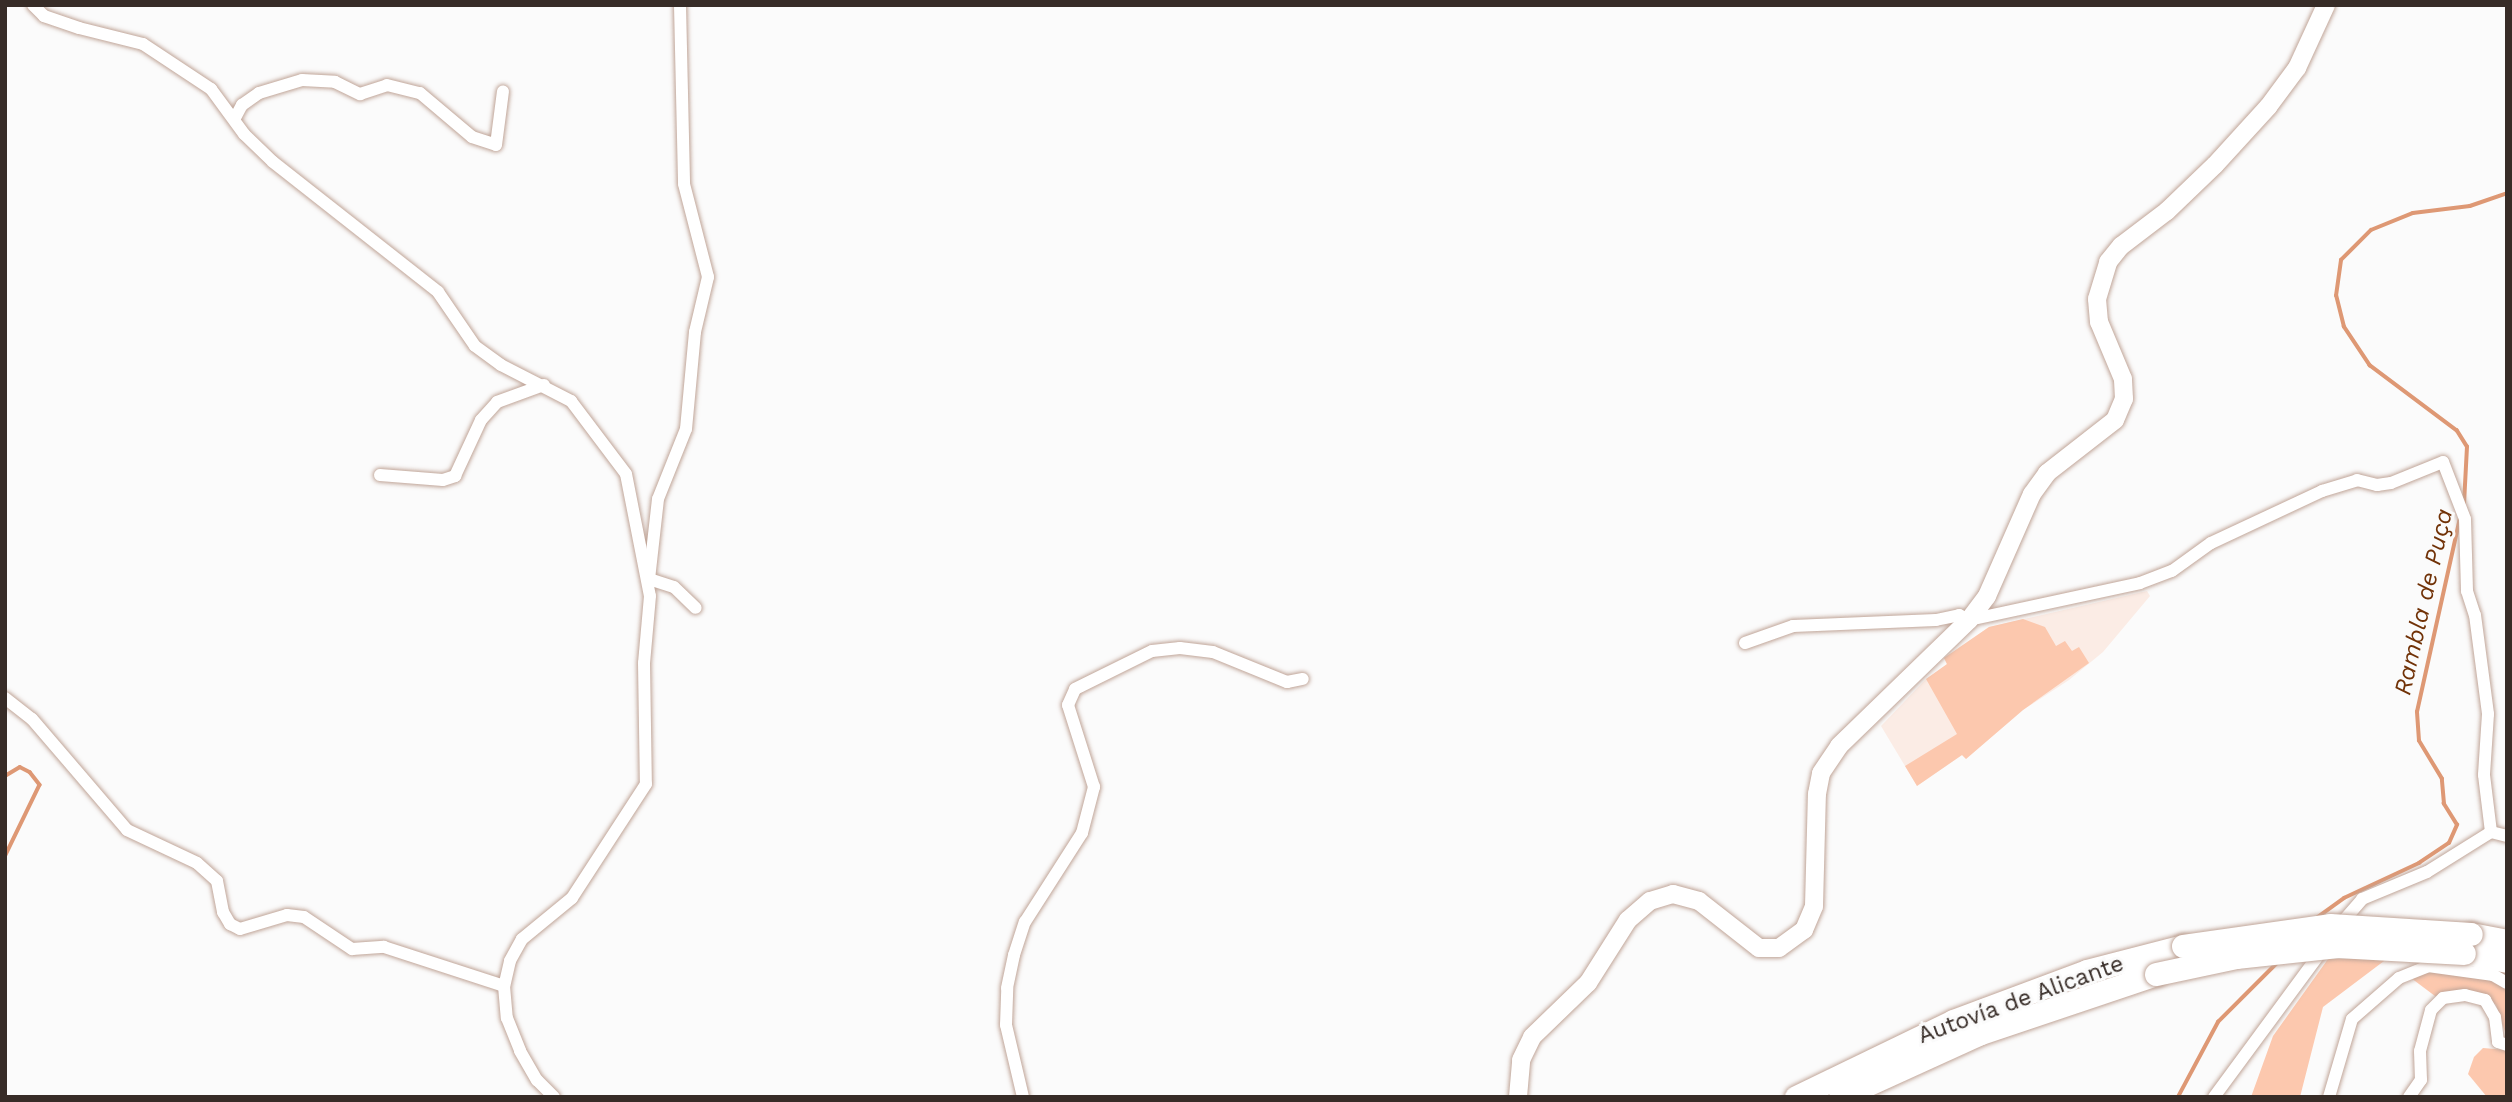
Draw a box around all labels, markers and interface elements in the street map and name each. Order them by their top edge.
water label: Rambla de Puça [2389,506,2459,698]
street label: Autovía de Alicante [1914,950,2128,1050]

